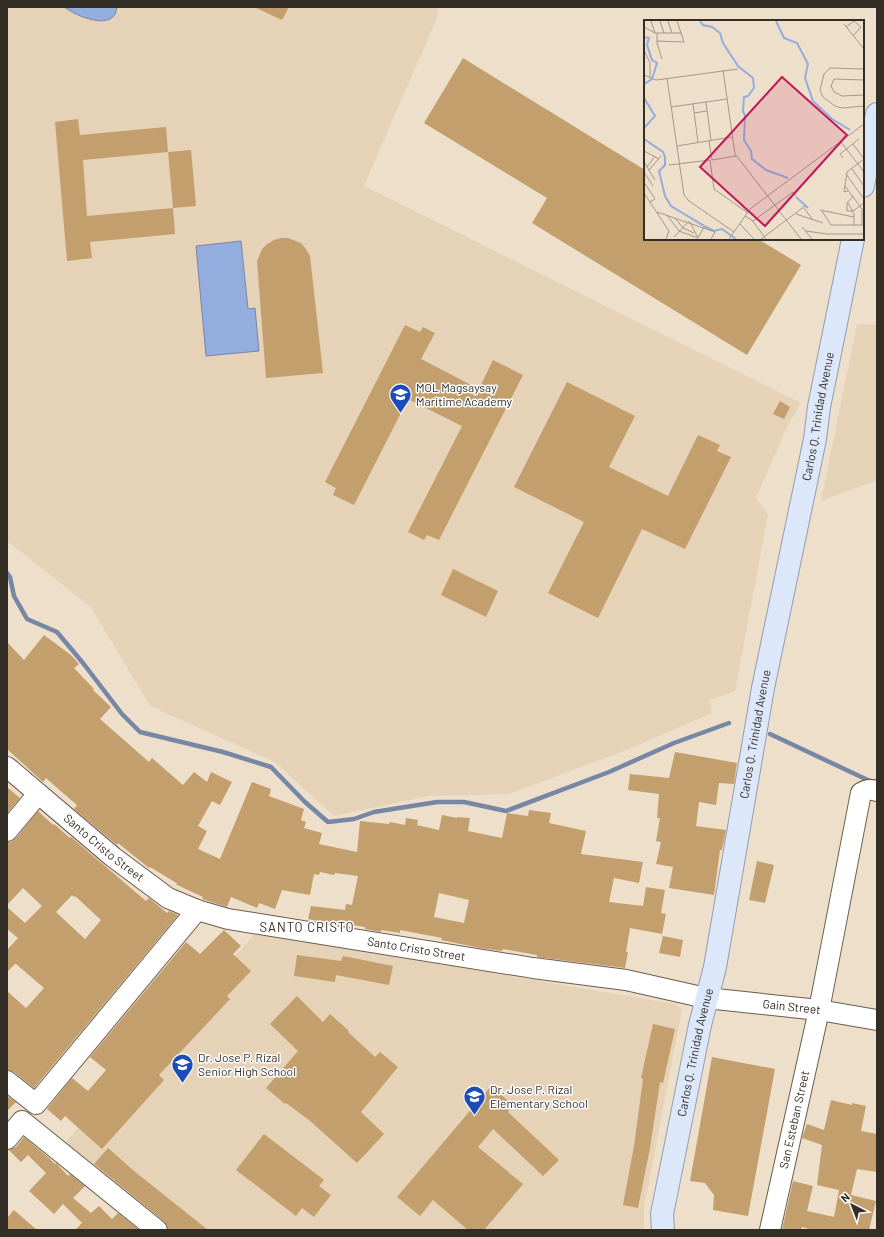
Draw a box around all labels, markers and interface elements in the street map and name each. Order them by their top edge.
inset map [644,20,864,240]
street label: Carlos Q. Trinidad Avenue [798,351,836,482]
place label: MOL Magsaysay Maritime Academy [416,380,512,408]
school or university icon: MOL Magsaysay Maritime Academy [387,382,413,415]
street label: Carlos Q. Trinidad Avenue [736,668,773,800]
street label: Santo Cristo Street [61,810,147,884]
district label: SANTO CRISTO [259,919,355,935]
street label: Santo Cristo Street [366,933,467,963]
street label: Carlos Q. Trinidad Avenue [674,987,715,1118]
street label: Gain Street [762,996,821,1016]
place label: Dr. Jose P. Rizal Senior High School [198,1050,296,1078]
school or university icon: Dr. Jose P. Rizal Senior High School [169,1052,195,1085]
street label: San Esteban Street [776,1069,811,1170]
place label: Dr. Jose P. Rizal Elementary School [490,1082,588,1110]
school or university icon: Dr. Jose P. Rizal Elementary School [461,1084,487,1117]
north arrow [832,1185,872,1225]
text: N [838,1190,852,1204]

